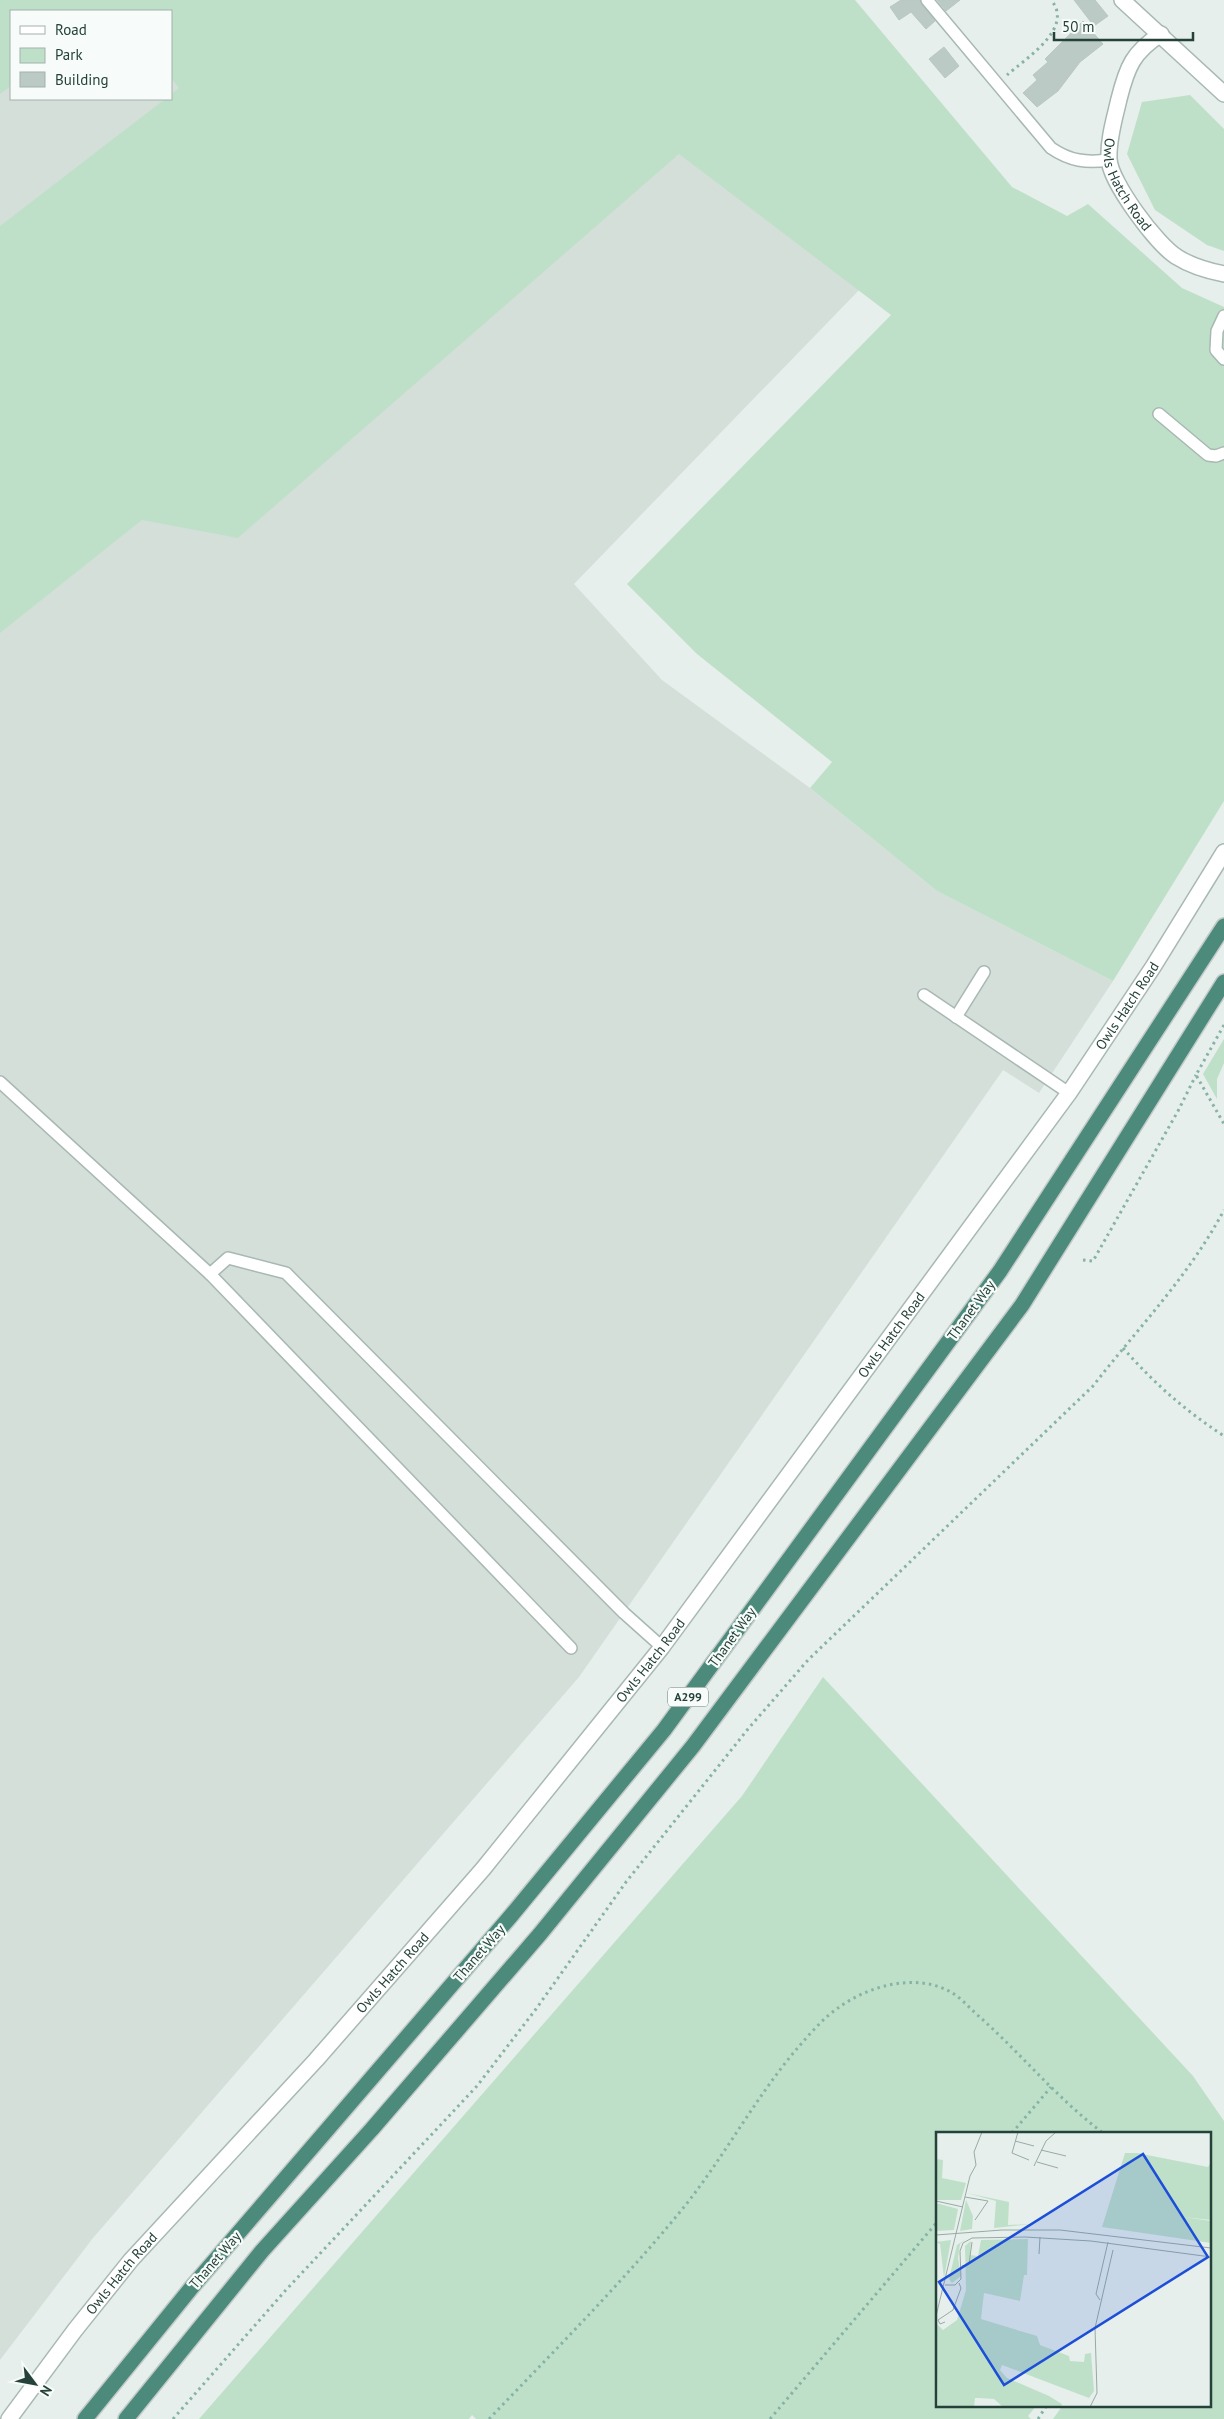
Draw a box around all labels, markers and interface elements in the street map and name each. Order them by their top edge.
legend [10,10,172,100]
scale bar [1054,10,1193,42]
text: 50 m [1062,17,1095,36]
text: Road [55,20,87,39]
text: Park [55,45,83,64]
text: Building [55,70,109,89]
street label: Owls Hatch Road [1100,137,1156,234]
street label: Owls Hatch Road [1091,959,1163,1053]
street label: Thanet Way [943,1276,999,1344]
street label: Owls Hatch Road [854,1288,929,1381]
street label: Thanet Way [704,1603,760,1671]
street label: Owls Hatch Road [612,1615,689,1706]
road number: A299 [668,1688,708,1706]
street label: Thanet Way [449,1920,509,1985]
street label: Owls Hatch Road [352,1928,433,2017]
inset map [936,2132,1212,2406]
street label: Thanet Way [185,2227,245,2292]
street label: Owls Hatch Road [82,2229,161,2318]
north arrow [10,2359,60,2409]
text: N [36,2382,56,2400]

